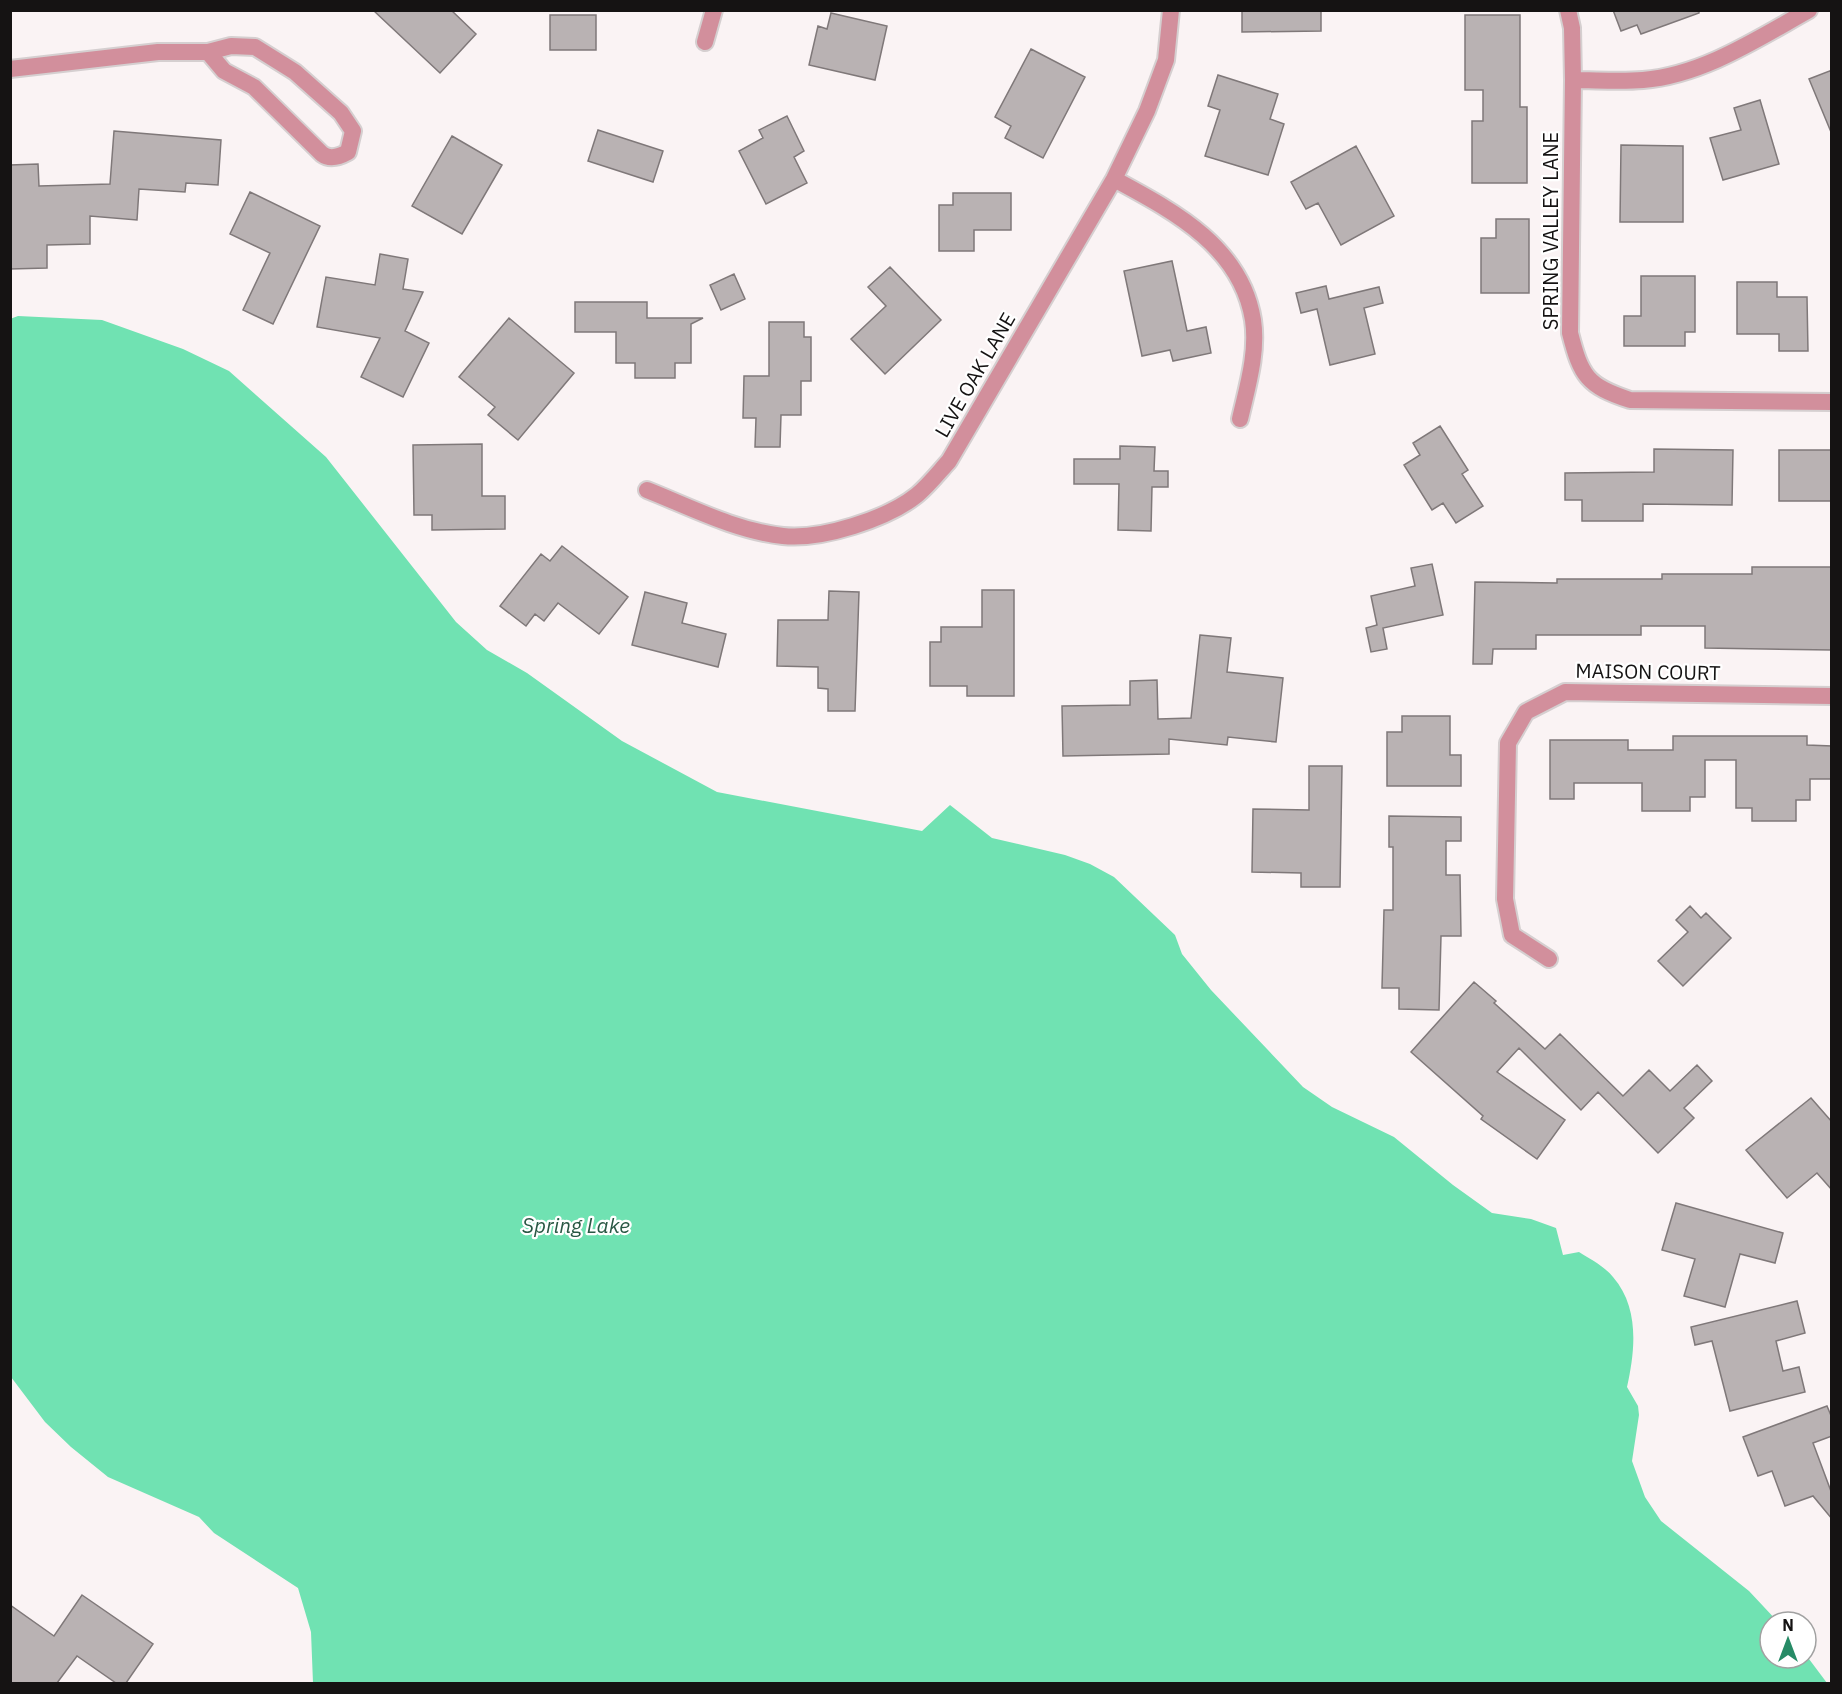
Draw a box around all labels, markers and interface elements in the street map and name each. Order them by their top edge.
street label: SPRING VALLEY LANE [1537,132,1564,330]
street label: LIVE OAK LANE [928,308,1021,442]
street label: MAISON COURT [1575,657,1721,686]
water label: Spring Lake [522,1211,630,1239]
north arrow [1758,1610,1818,1670]
text: N [1782,1615,1794,1635]

